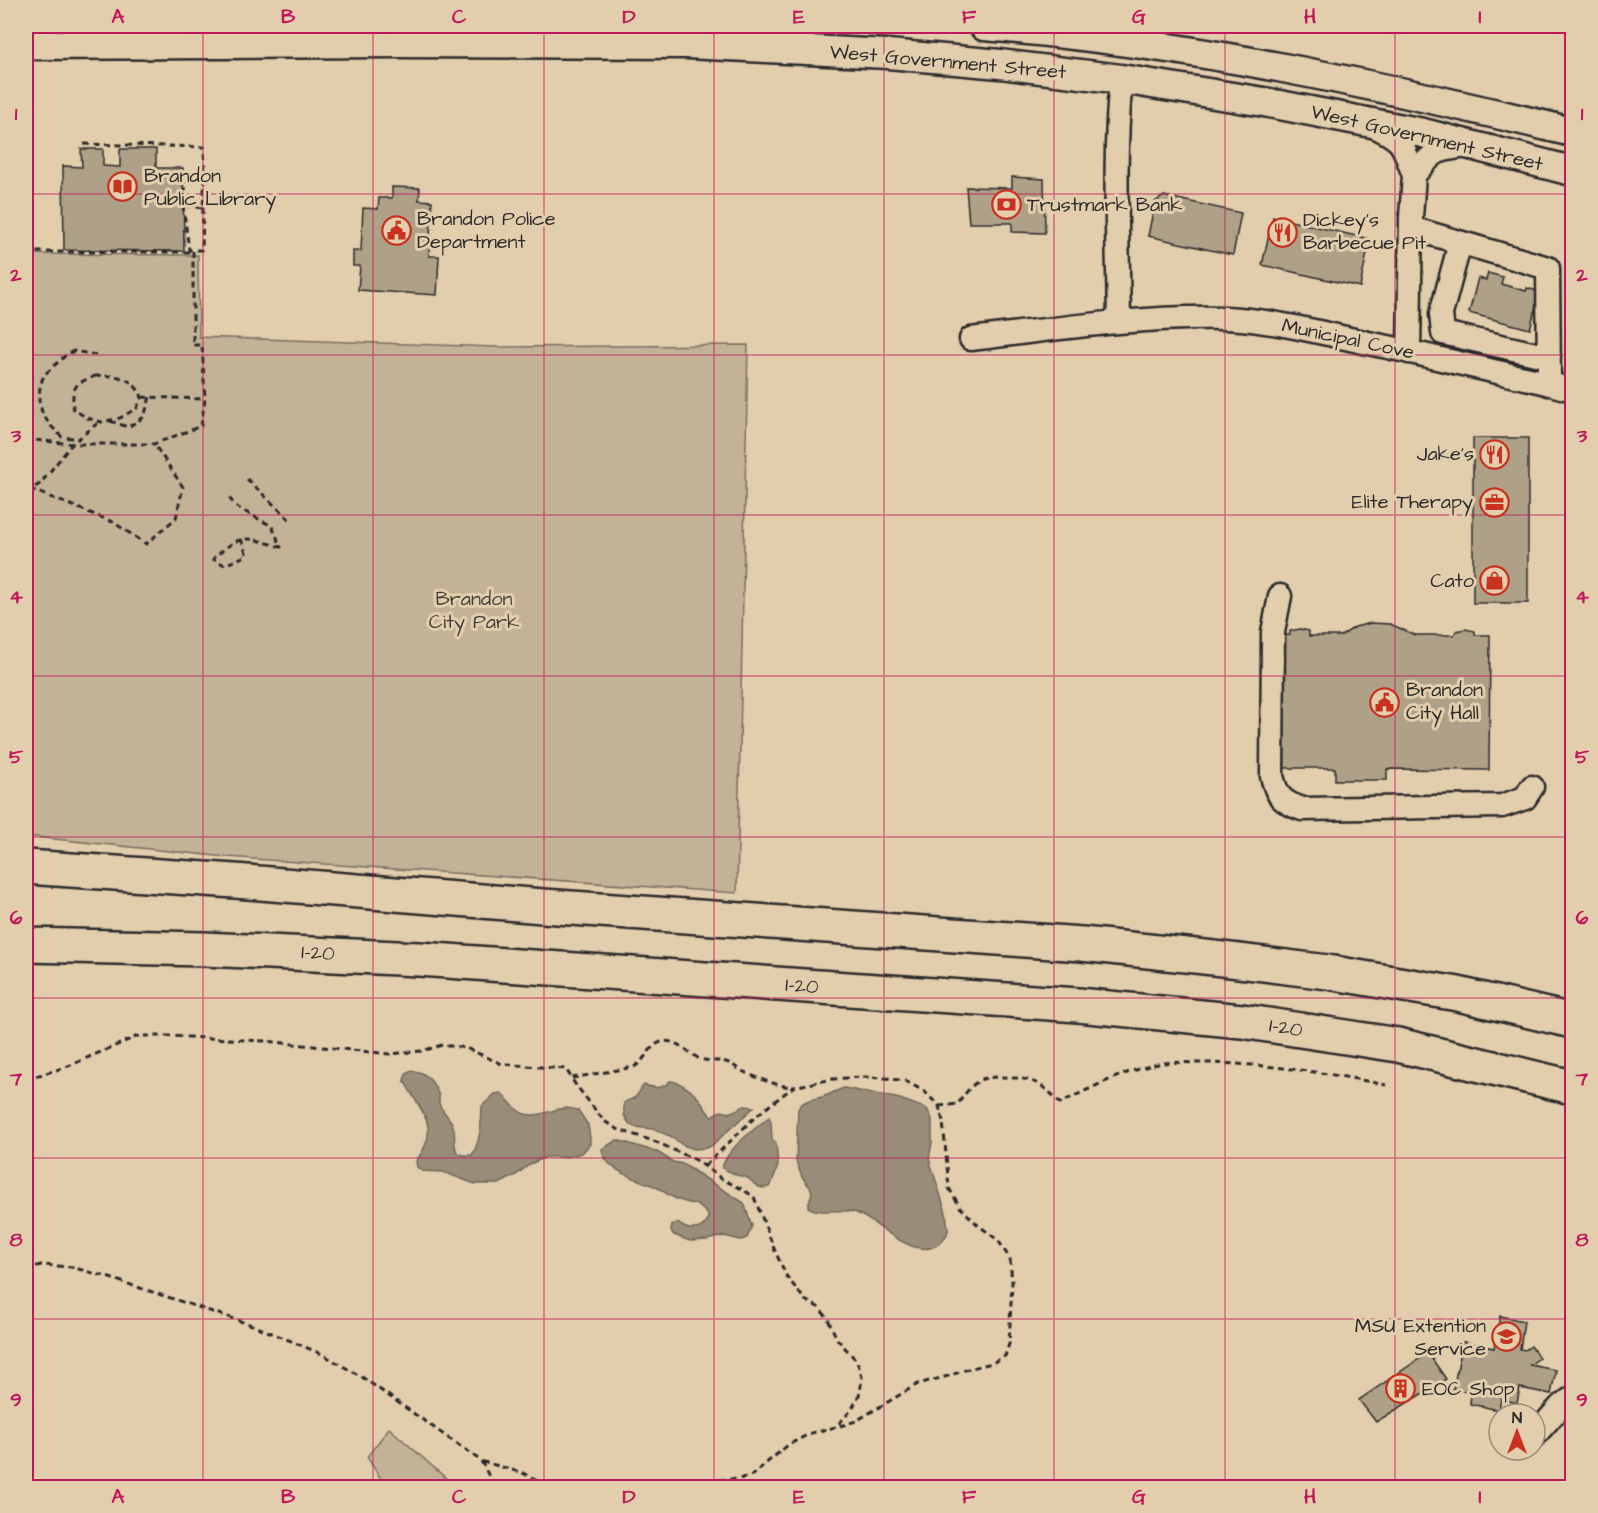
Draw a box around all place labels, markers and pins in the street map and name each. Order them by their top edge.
place label: Brandon Public Library [144,162,276,214]
library icon: Brandon Public Library [107,171,139,203]
bank icon: Trustmark Bank [990,189,1022,221]
place label: Trustmark Bank [1027,191,1183,219]
place label: Brandon Police Department [417,205,556,256]
place label: Dickey's Barbecue Pit [1303,206,1426,257]
public building icon: Brandon Police Department [380,214,412,246]
restaurant icon: Dickey's Barbecue Pit [1266,216,1298,248]
restaurant icon: Jake's [1479,438,1511,470]
place label: Jake's [1417,440,1474,468]
office icon: Elite Therapy [1478,486,1510,518]
place label: Elite Therapy [1352,488,1473,517]
shop icon: Cato [1479,565,1511,597]
place label: Cato [1430,567,1474,595]
place label: Brandon City Hall [1406,676,1483,728]
public building icon: Brandon City Hall [1369,686,1401,718]
place label: MSU Extention Service [1355,1312,1486,1363]
school or university icon: MSU Extention Service [1491,1321,1523,1353]
building icon: EOC Shop [1385,1373,1417,1405]
place label: EOC Shop [1422,1375,1515,1403]

